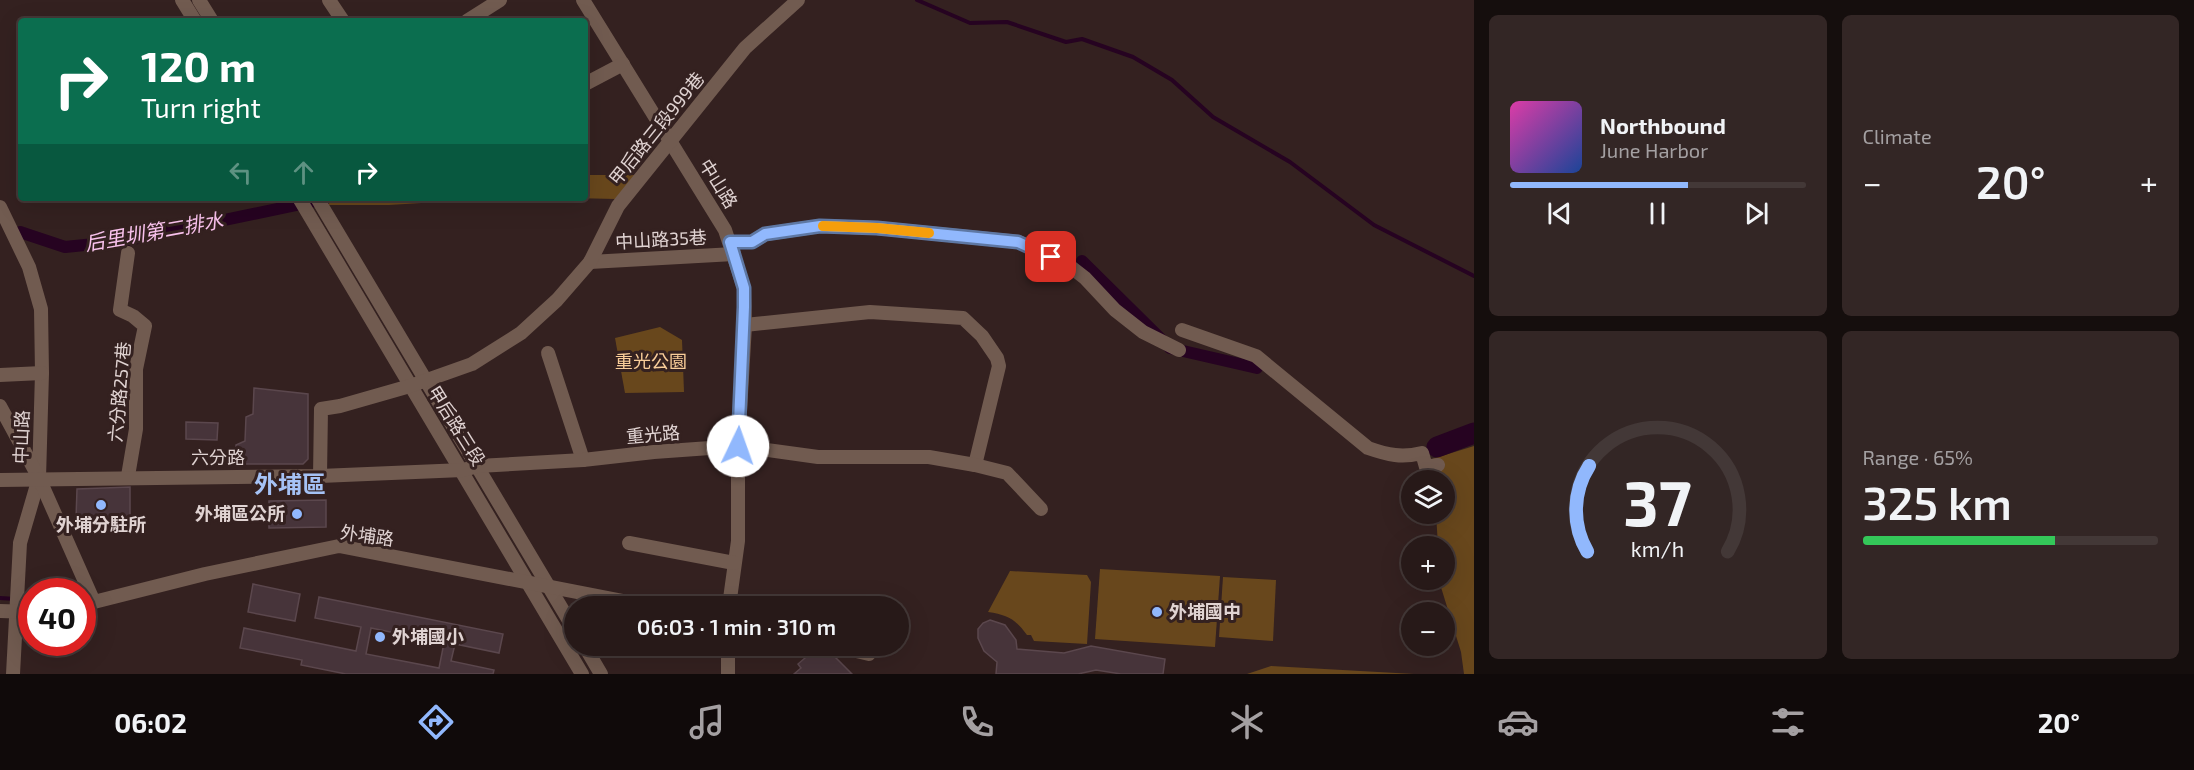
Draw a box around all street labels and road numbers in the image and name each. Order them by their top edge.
street label: 甲后路三段999巷 [604,67,708,189]
street label: 中山路 [695,155,742,212]
street label: 中山路35巷 [615,226,707,252]
street label: 六分路257巷 [104,341,134,443]
street label: 甲后路三段 [424,381,490,469]
street label: 中山路 [9,410,33,464]
street label: 重光路 [625,421,681,447]
street label: 六分路 [191,446,245,468]
street label: 外埔路 [339,520,395,550]

